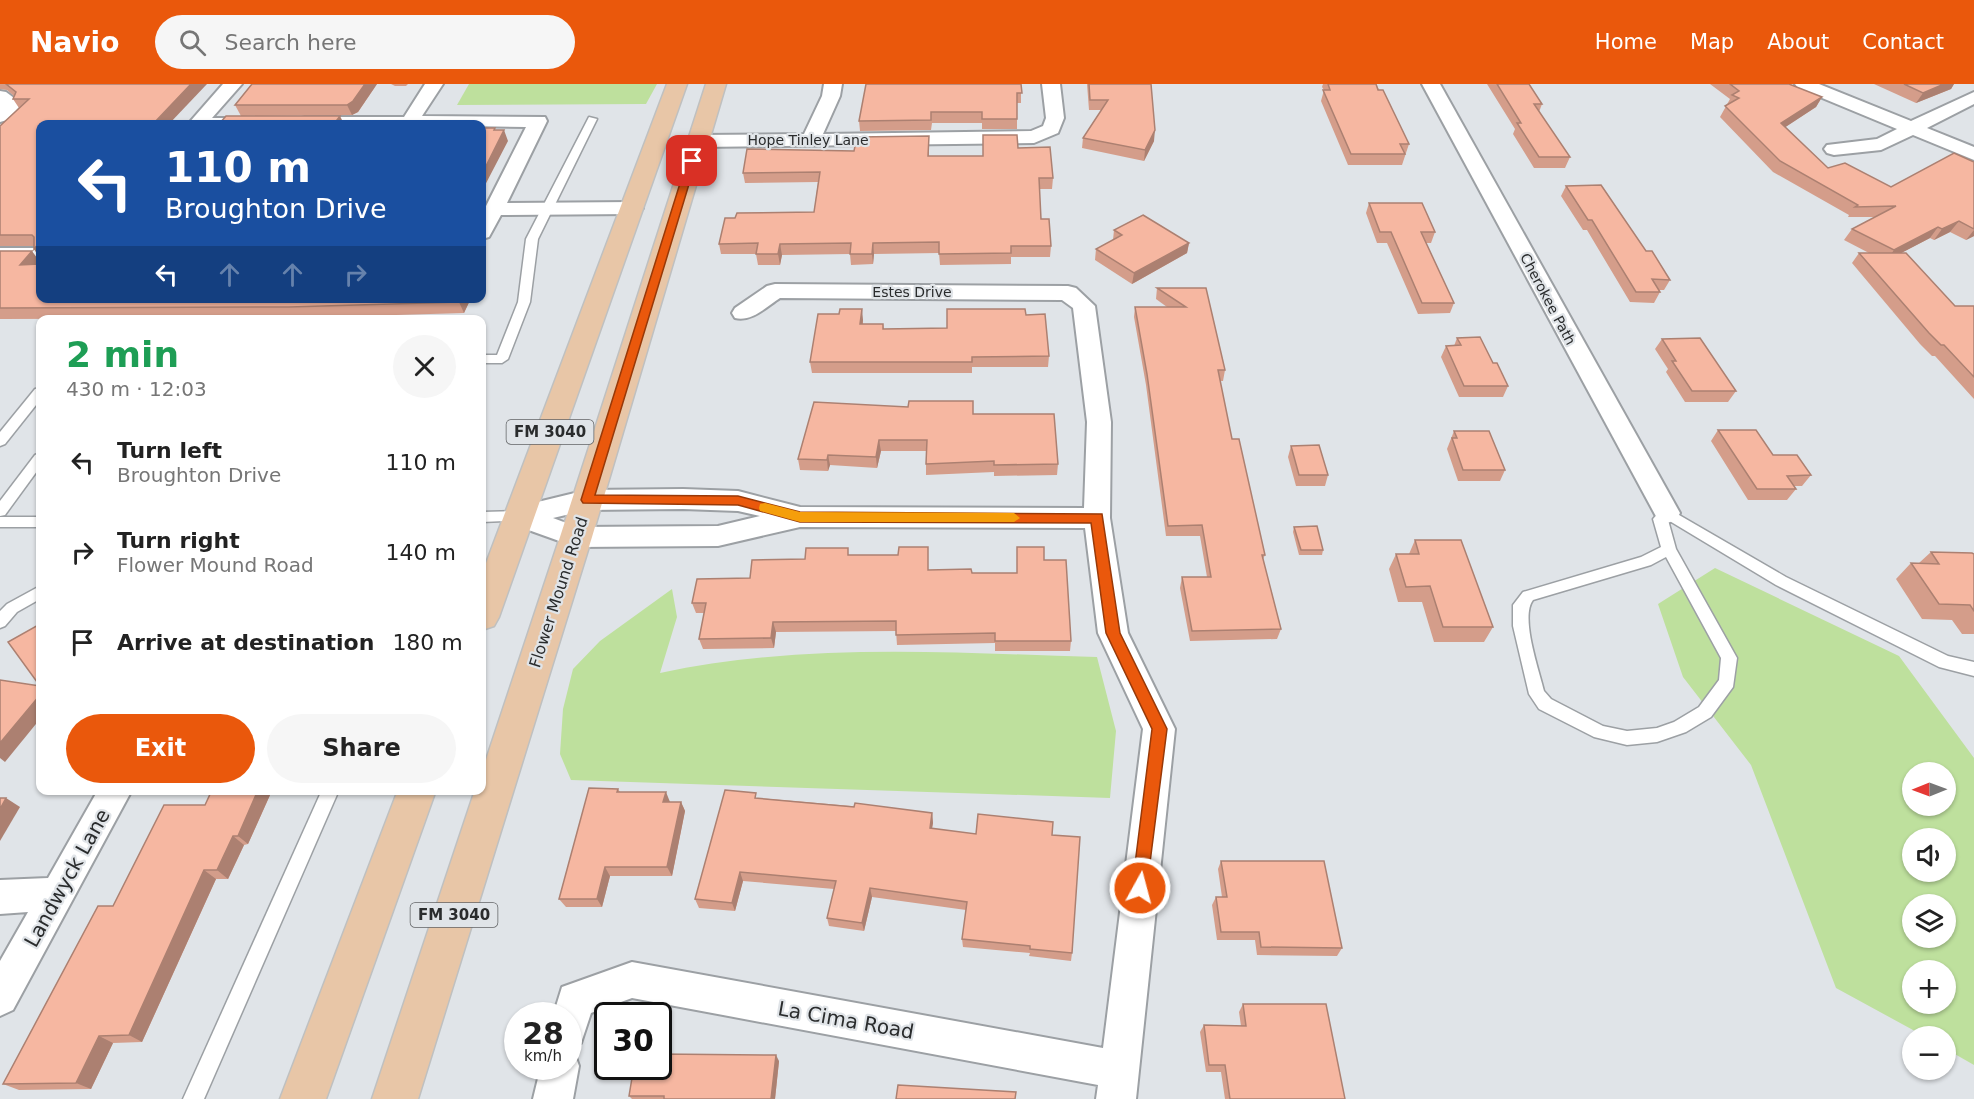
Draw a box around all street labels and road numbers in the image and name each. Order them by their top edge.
street label: Hope Tinley Lane [747,132,869,148]
street label: Cherokee Path [1517,251,1579,347]
street label: Estes Drive [872,284,952,300]
road number: FM 3040 [506,420,594,444]
street label: Flower Mound Road [525,514,592,670]
street label: Landwyck Lane [19,805,115,951]
road number: FM 3040 [410,903,498,927]
street label: La Cima Road [776,996,916,1044]

